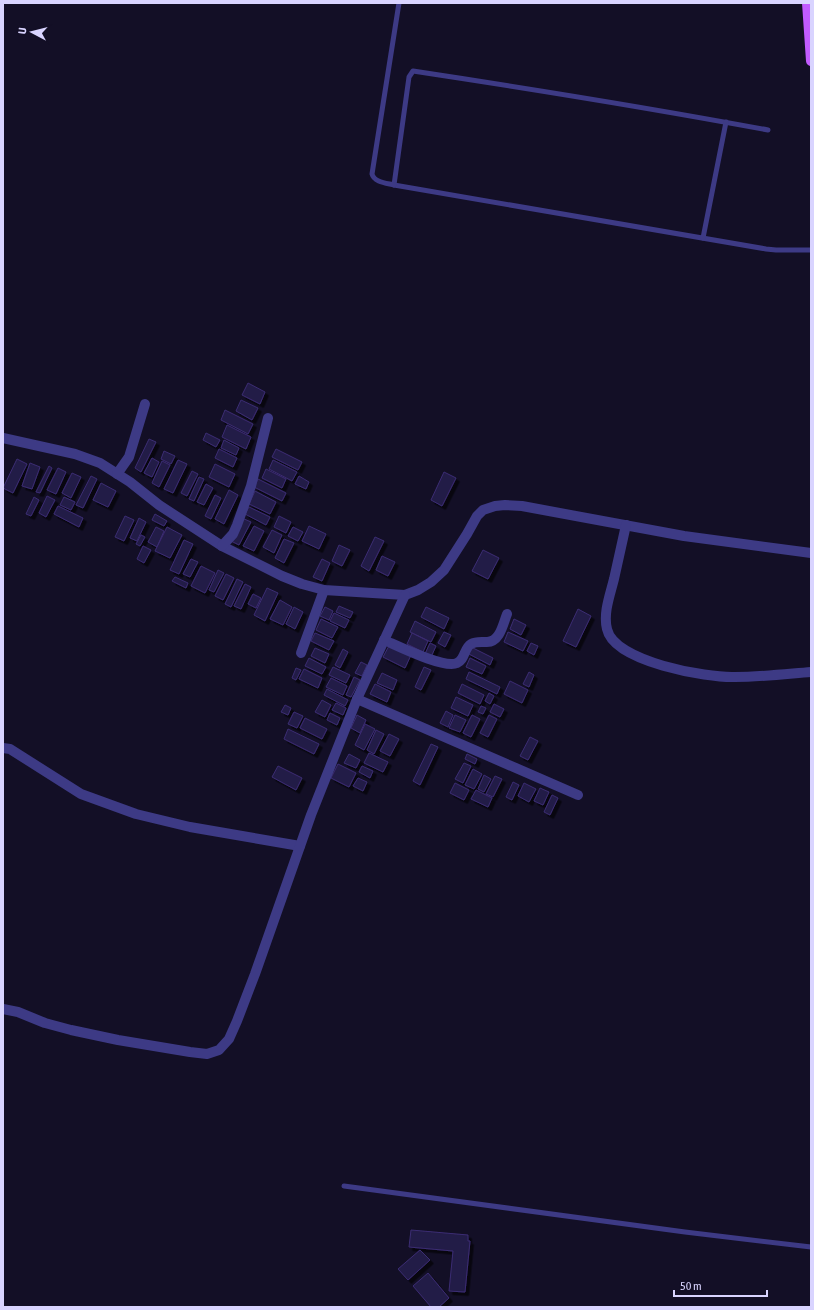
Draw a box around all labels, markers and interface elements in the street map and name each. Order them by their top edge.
north arrow [12,12,52,52]
text: U [16,27,28,35]
scale bar [674,1272,767,1298]
text: 50 m [680,1279,702,1293]

